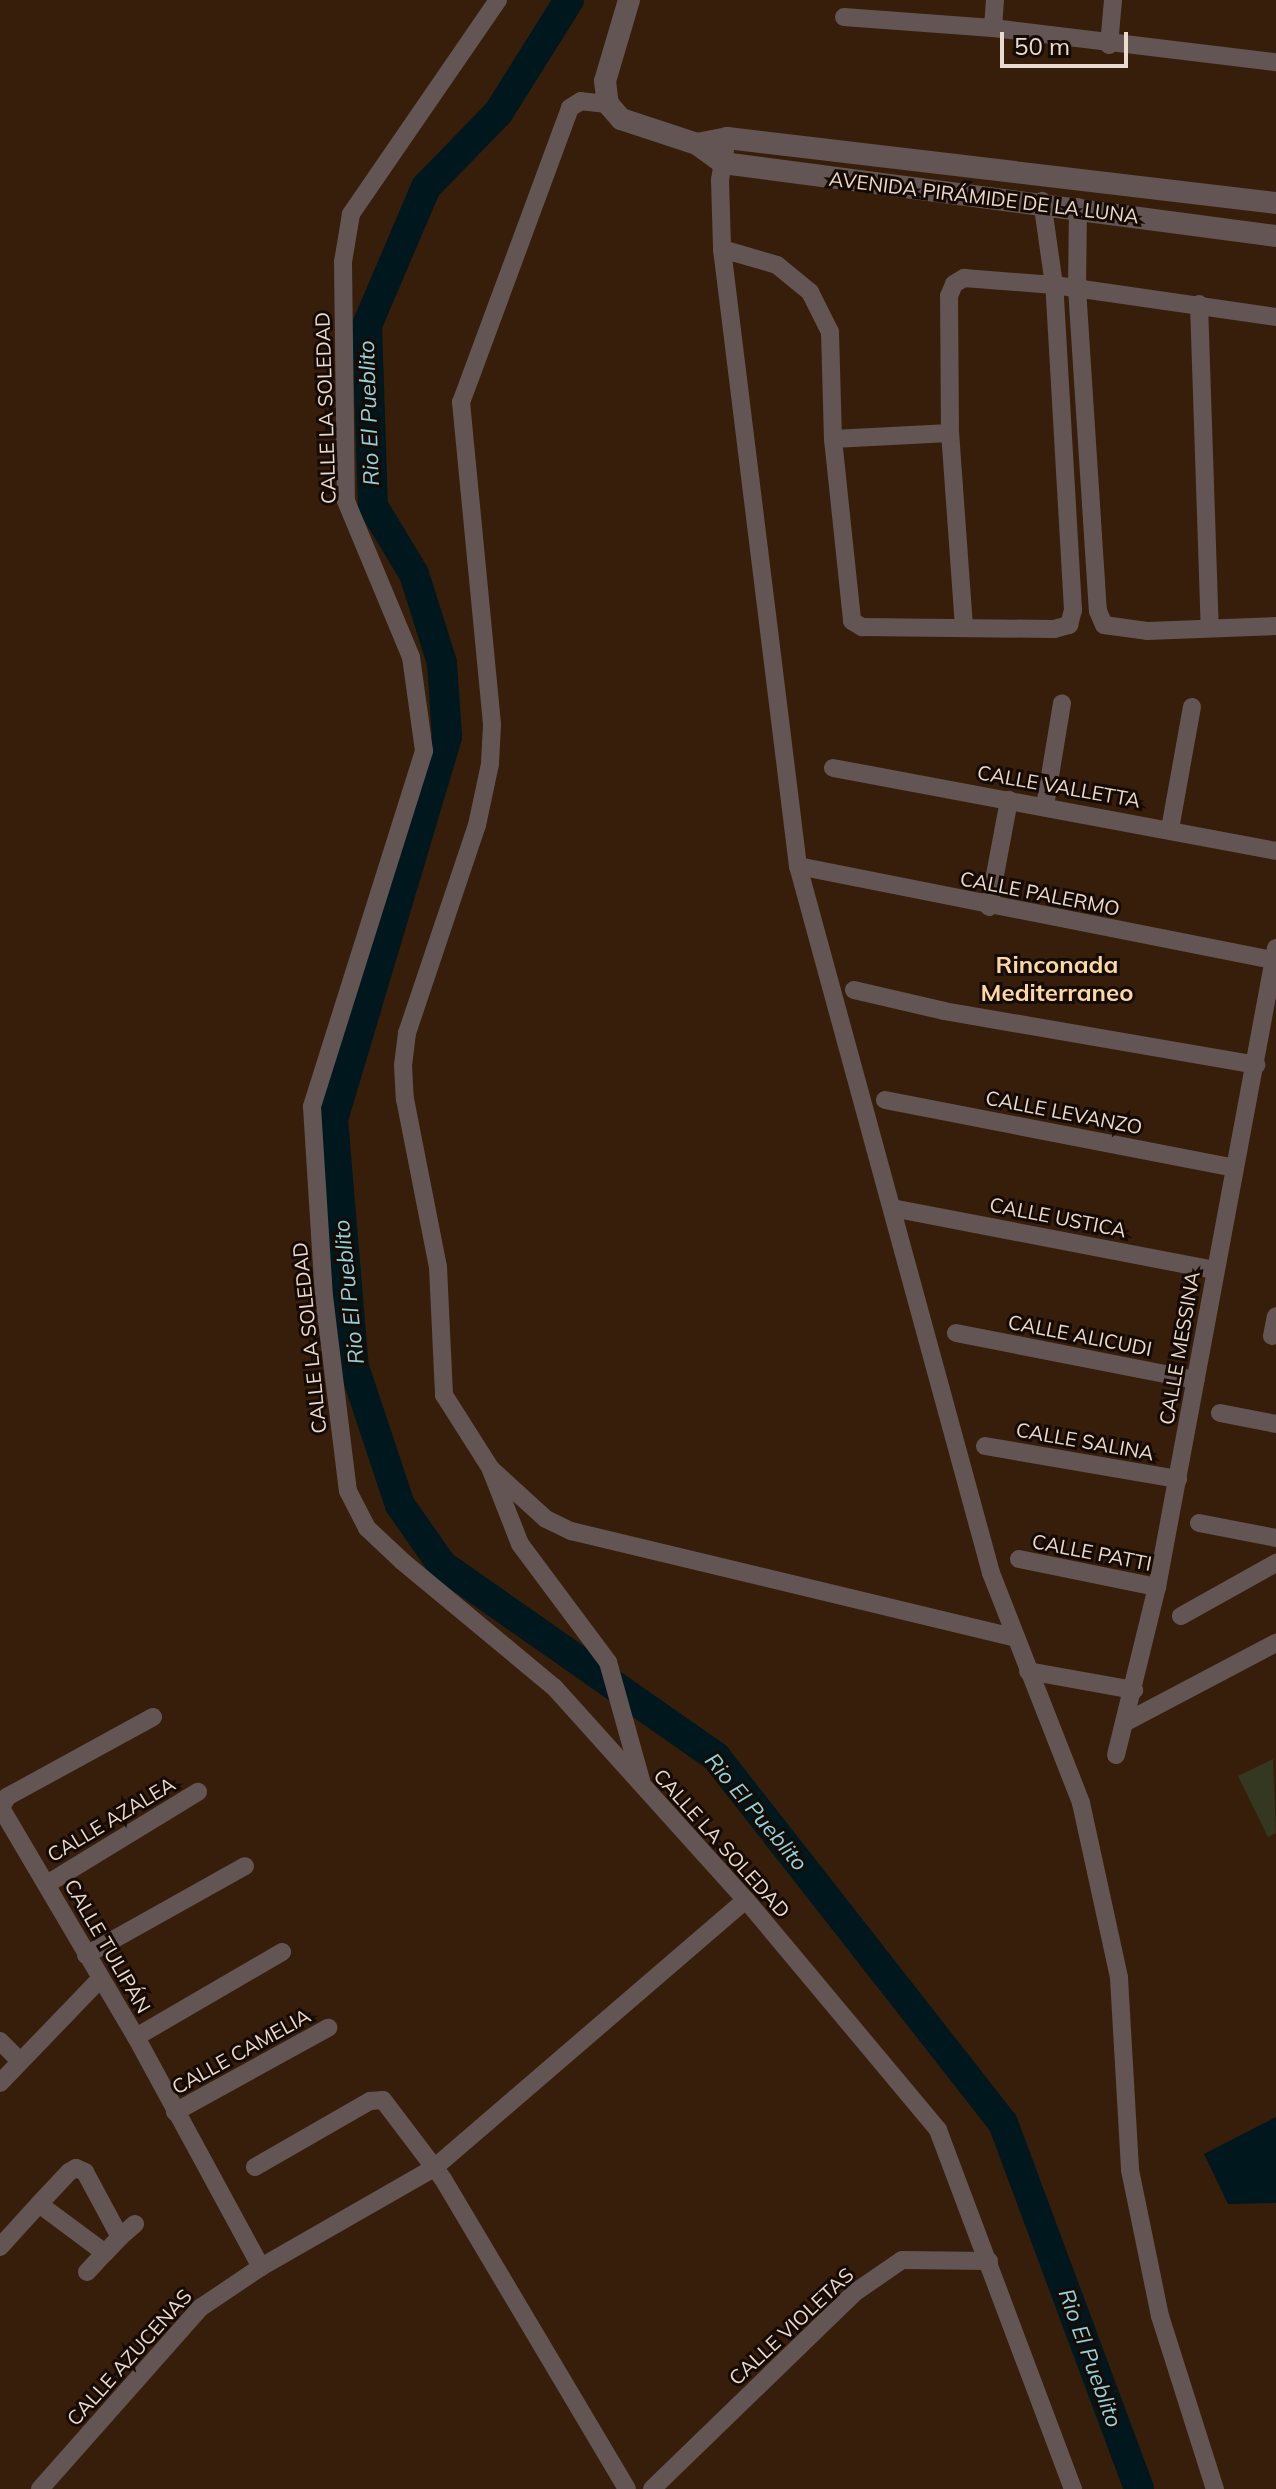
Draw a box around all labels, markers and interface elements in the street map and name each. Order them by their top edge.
scale bar [1004,16,1132,66]
text: 50 m [1014,31,1070,61]
street label: AVENIDA PIRÁMIDE DE LA LUNA [828,166,1140,228]
street label: CALLE LA SOLEDAD [310,312,340,504]
water label: Rio El Pueblito [353,340,385,486]
street label: CALLE VALLETTA [976,760,1142,812]
street label: CALLE PALERMO [958,866,1122,920]
district label: Rinconada Mediterraneo [981,951,1133,1007]
street label: CALLE LEVANZO [984,1085,1144,1139]
street label: CALLE USTICA [988,1192,1128,1242]
water label: Rio El Pueblito [328,1218,370,1366]
street label: CALLE LA SOLEDAD [287,1241,331,1435]
street label: CALLE MESSINA [1154,1269,1204,1427]
street label: CALLE ALICUDI [1006,1309,1154,1361]
street label: CALLE SALINA [1014,1417,1156,1465]
street label: CALLE PATTI [1030,1529,1154,1575]
water label: Rio El Pueblito [699,1748,813,1876]
street label: CALLE LA SOLEDAD [649,1764,795,1922]
street label: CALLE AZALEA [43,1771,179,1867]
street label: CALLE TULIPÁN [60,1875,156,2017]
street label: CALLE CAMELIA [168,2003,314,2099]
street label: CALLE VIOLETAS [724,2262,858,2390]
street label: CALLE AZUCENAS [61,2284,197,2430]
water label: Rio El Pueblito [1053,2285,1127,2431]

